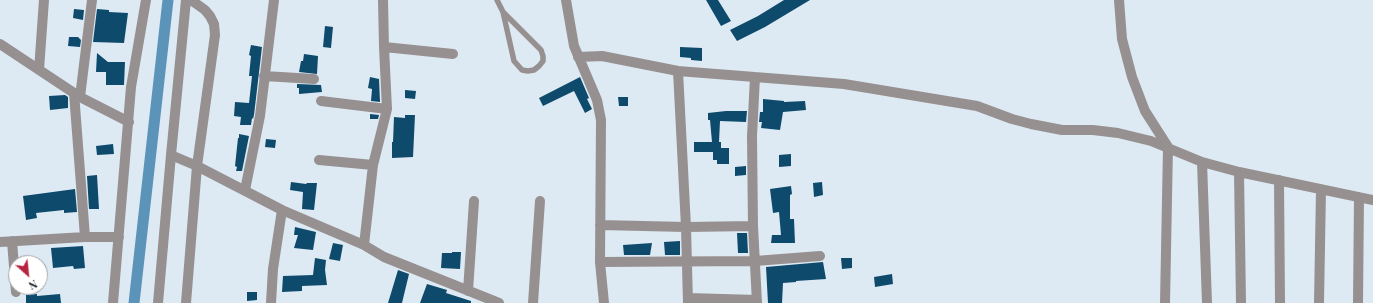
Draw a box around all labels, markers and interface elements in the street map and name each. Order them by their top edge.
north arrow [8,255,48,295]
text: N [26,277,40,294]

